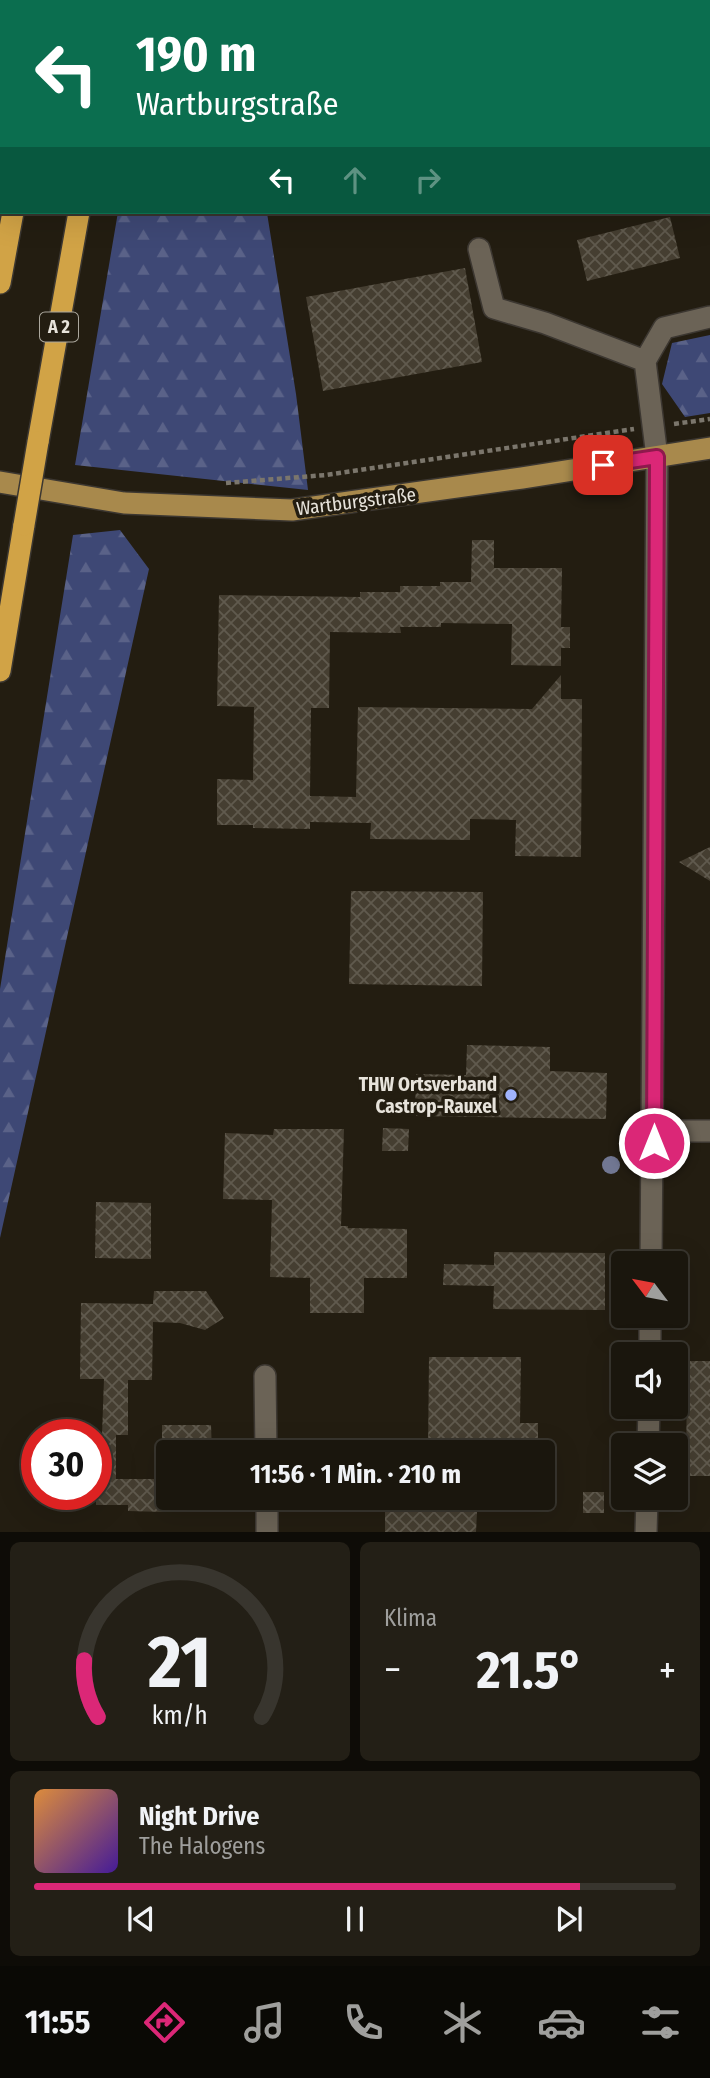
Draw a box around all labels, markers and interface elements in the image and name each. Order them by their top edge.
text: 190 m [136,25,256,84]
icon: left [21,28,112,119]
text: Wartburgstraße [136,85,339,123]
icon: left [263,161,301,199]
icon: ahead [336,161,374,199]
icon: right [409,161,447,199]
road number: A 2 [40,312,78,342]
pin [573,435,633,495]
icon: arrive [584,446,622,484]
street label: Wartburgstraße [295,483,417,520]
place label: THW Ortsverband Castrop-Rauxel [359,1073,498,1118]
marker: THW Ortsverband Castrop-Rauxel [503,1087,519,1103]
position arrow [617,1106,691,1180]
north arrow [611,1251,688,1328]
map controls [611,1251,688,1510]
button: sound [611,1342,688,1419]
speed limit sign: 30 [21,1419,112,1510]
button: layers [611,1433,688,1510]
text: 11:56 · 1 Min. · 210 m [250,1459,461,1490]
text: Klima [384,1604,437,1632]
text: 21 [147,1620,212,1707]
text: 21.5° [476,1639,583,1702]
text: − [384,1647,401,1693]
text: + [659,1647,676,1693]
text: km/h [152,1701,208,1731]
text: Night Drive [139,1801,259,1832]
text: The Halogens [139,1832,265,1860]
icon: previous [122,1900,160,1938]
icon: pause [336,1900,374,1938]
icon: next [550,1900,588,1938]
icon: directions [140,1998,189,2047]
icon: music [240,1998,289,2047]
icon: phone [339,1998,388,2047]
icon: climate [438,1998,487,2047]
icon: car [537,1998,586,2047]
icon: filters [636,1998,685,2047]
text: 11:55 [25,2003,90,2041]

